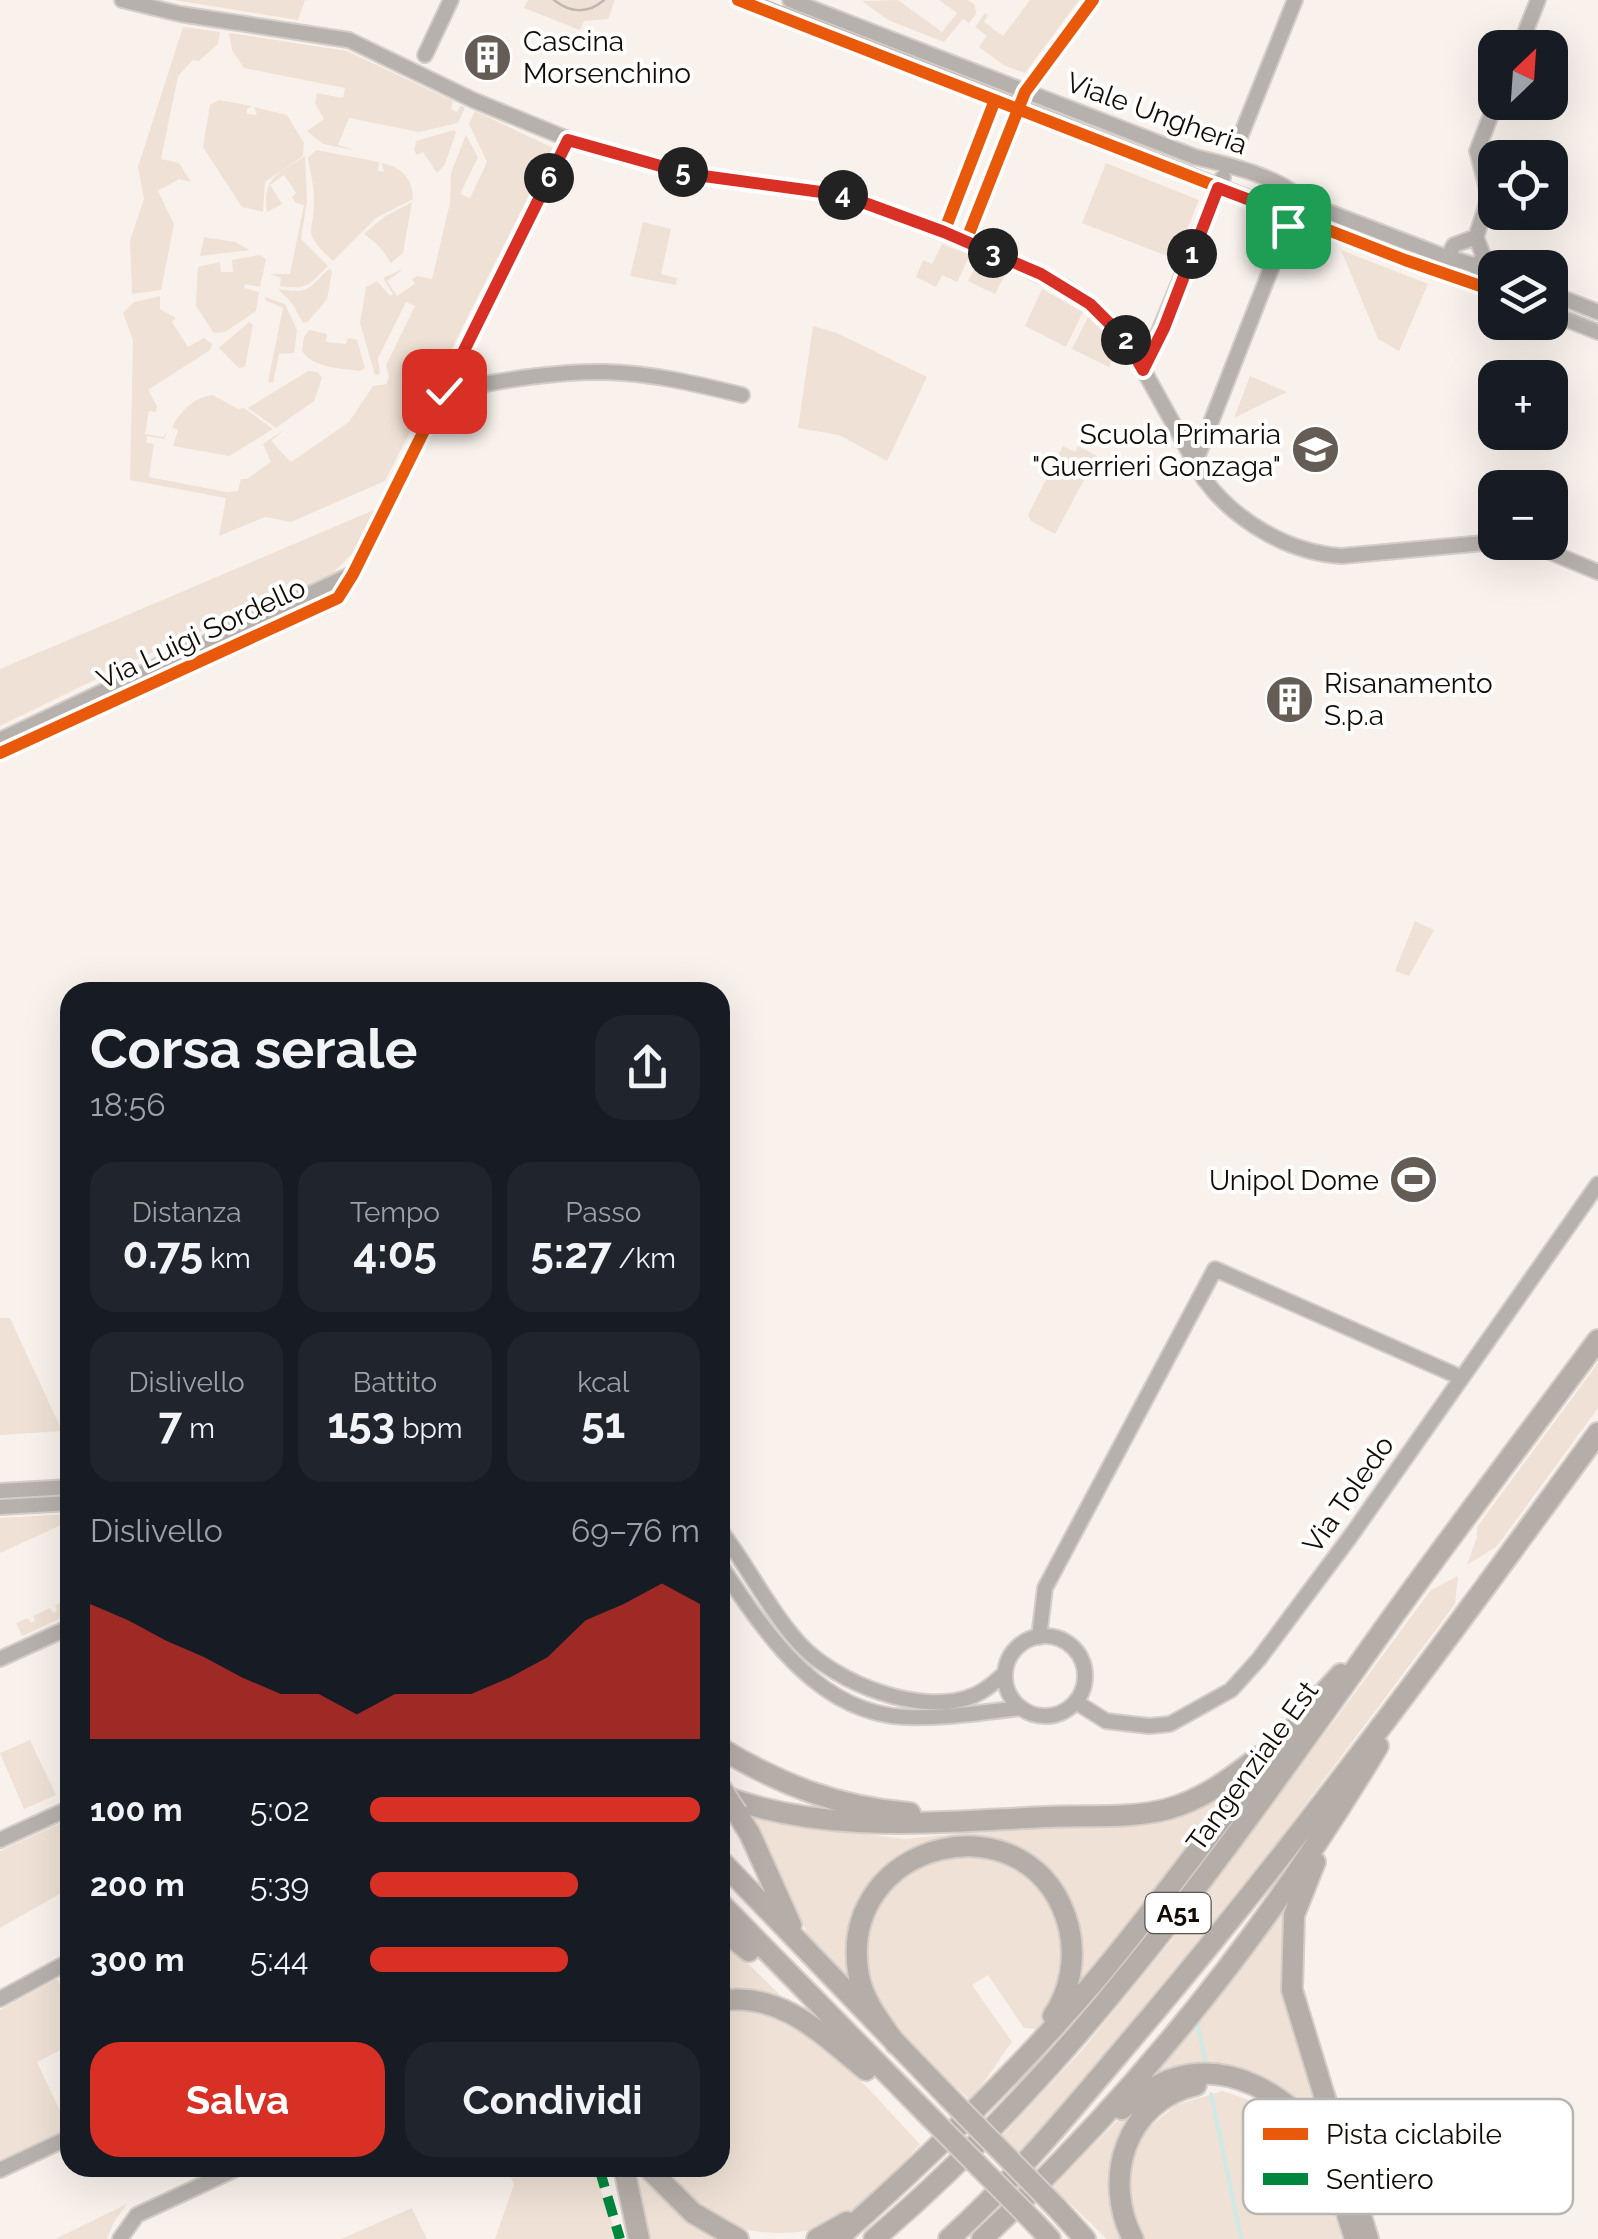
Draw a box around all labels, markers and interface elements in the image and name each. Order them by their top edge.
place label: Cascina Morsenchino [523,25,691,90]
north arrow [1478,30,1568,120]
map controls [1478,30,1568,560]
building icon: Cascina Morsenchino [462,31,514,83]
street label: Viale Ungheria [1062,65,1252,161]
button: locate [1478,140,1568,230]
pin: 5 [658,147,708,197]
pin: 6 [524,153,574,203]
text: 5 [675,155,691,188]
text: 6 [541,161,558,194]
pin: 4 [818,170,868,220]
text: 4 [835,178,851,211]
pin [1246,184,1331,269]
icon: arrive [1261,199,1316,254]
pin: 3 [968,228,1018,278]
pin: 1 [1167,229,1217,279]
text: 3 [985,236,1001,269]
text: 1 [1185,237,1199,270]
button: layers [1478,250,1568,340]
pin: 2 [1101,315,1151,365]
text: 2 [1118,323,1134,356]
pin [402,349,487,434]
button: + [1478,360,1568,450]
icon: check [417,364,472,419]
place label: Scuola Primaria "Guerrieri Gonzaga" [1032,418,1281,483]
school or university icon: Scuola Primaria "Guerrieri Gonzaga" [1290,424,1342,476]
button: − [1478,470,1568,560]
street label: Via Luigi Sordello [92,571,311,696]
place label: Risanamento S.p.a [1324,667,1493,732]
building icon: Risanamento S.p.a [1263,673,1315,725]
button: share [595,1015,700,1120]
text: Corsa serale [90,1016,417,1081]
text: 18:56 [90,1086,165,1123]
sports icon: Unipol Dome [1388,1154,1440,1206]
place label: Unipol Dome [1209,1164,1379,1197]
text: Distanza [132,1196,241,1229]
text: Tempo [350,1196,440,1229]
text: Passo [565,1196,641,1229]
text: 0.75 [122,1229,203,1278]
text: 4:05 [353,1229,437,1278]
text: 5:27 [531,1229,611,1278]
text: km [203,1242,251,1275]
text: /km [611,1242,676,1275]
text: Dislivello [129,1366,245,1399]
text: Battito [353,1366,437,1399]
text: kcal [577,1366,629,1399]
text: 7 [158,1399,182,1448]
text: 153 [328,1399,395,1448]
text: 51 [581,1399,625,1448]
text: m [182,1412,215,1445]
text: bpm [395,1412,462,1445]
street label: Via Toledo [1296,1429,1401,1559]
text: Dislivello [90,1512,223,1549]
text: 69–76 m [571,1512,700,1549]
street label: Tangenziale Est [1180,1674,1325,1858]
text: 100 m [90,1791,183,1828]
text: 5:02 [250,1791,310,1828]
text: 200 m [90,1866,185,1903]
text: 5:39 [250,1866,309,1903]
road number: A51 [1146,1893,1210,1933]
text: 300 m [90,1941,185,1978]
text: 5:44 [250,1941,308,1978]
button: Salva [90,2042,385,2157]
button: Condividi [405,2042,700,2157]
legend [1243,2099,1573,2214]
text: Pista ciclabile [1326,2118,1502,2151]
text: Sentiero [1326,2163,1434,2196]

